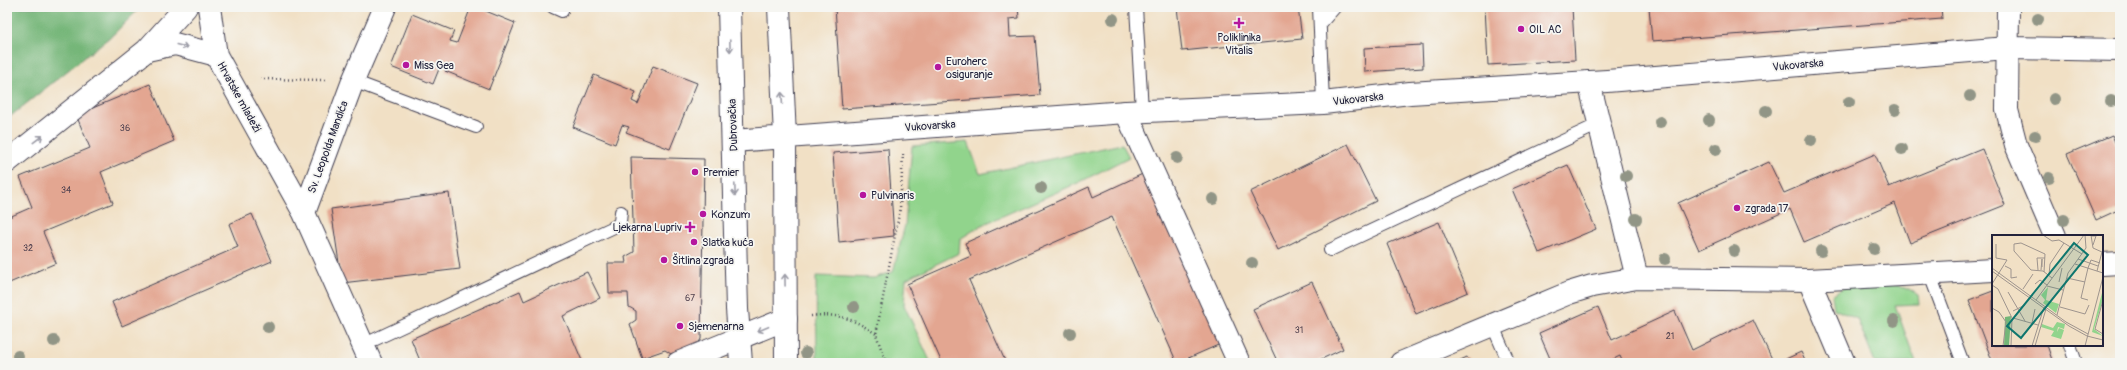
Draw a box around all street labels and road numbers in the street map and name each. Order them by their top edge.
street label: Vukovarska [1772,56,1824,74]
street label: Hrvatske mladeži [214,60,264,135]
street label: Vukovarska [1332,90,1384,108]
street label: Dubrovačka [726,98,740,152]
street label: Sv. Leopolda Mandića [305,99,351,195]
street label: Vukovarska [904,118,956,134]

